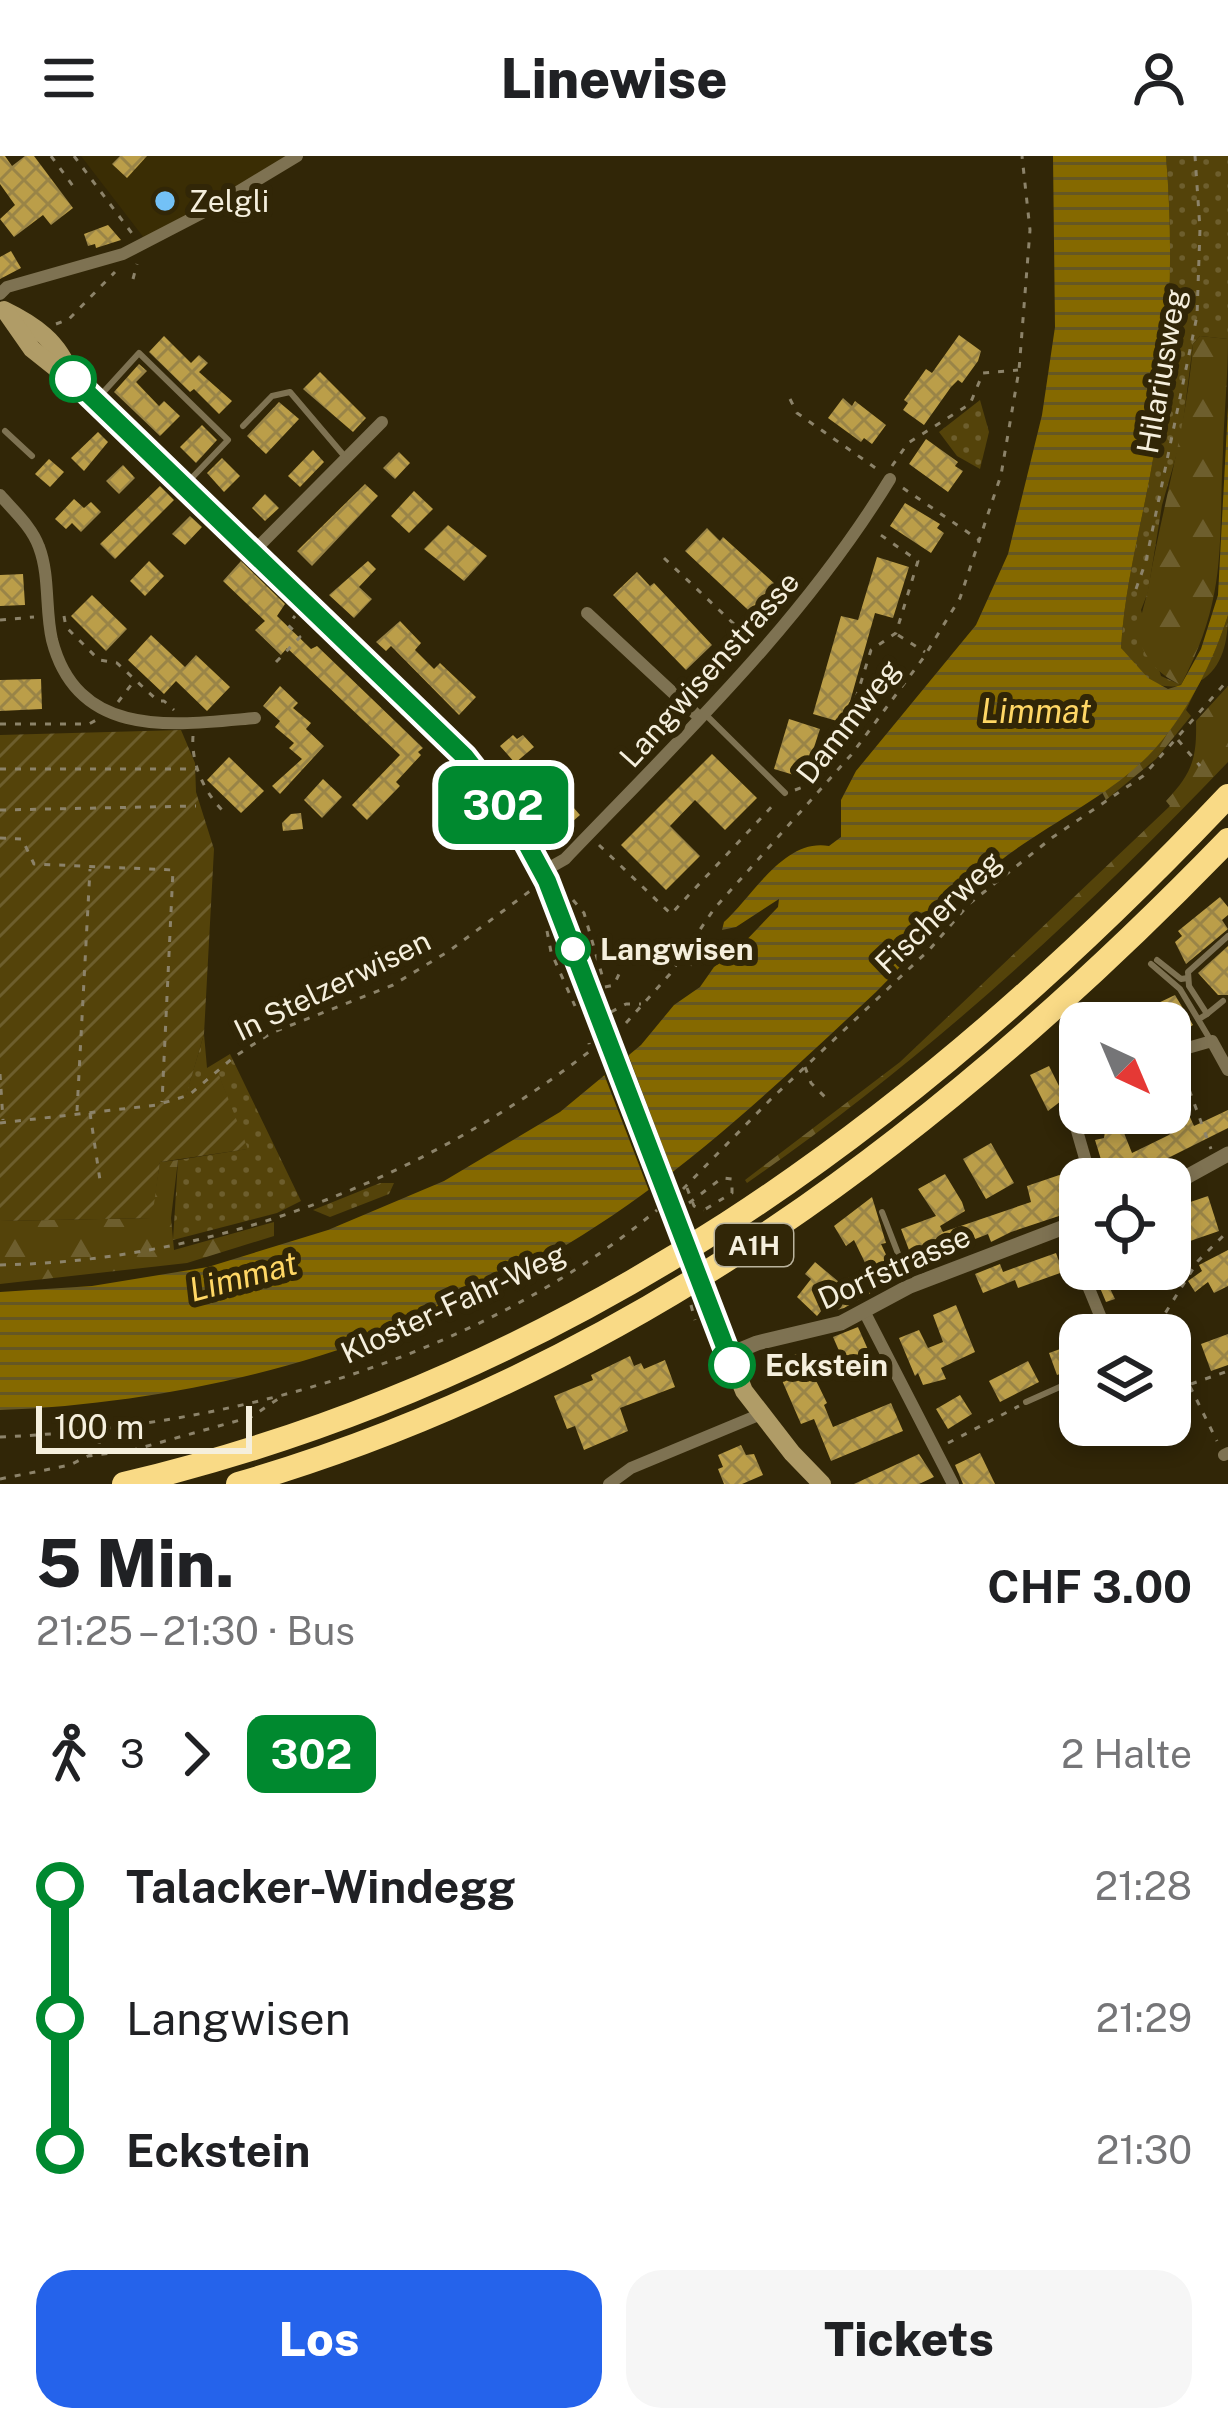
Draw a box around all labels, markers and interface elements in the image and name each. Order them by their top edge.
icon: menu [36,45,102,111]
icon: person [1126,45,1192,111]
text: Linewise [500,47,728,110]
place label: Zelgli [189,183,269,219]
marker: Zelgli [152,188,178,214]
street label: Hilariusweg [1129,286,1193,456]
unlabelled marker [51,357,95,401]
street label: Langwisenstrasse [612,564,806,774]
street label: Dammweg [788,652,908,790]
water label: Limmat [981,692,1092,730]
line badge: 302 [434,766,572,844]
text: 302 [462,780,544,829]
street label: Fischerweg [867,843,1009,981]
street label: In Stelzerwisen [228,922,436,1048]
place label: Langwisen [600,931,754,967]
marker: Langwisen [557,933,589,965]
north arrow [1059,1002,1191,1134]
map controls [1059,1002,1191,1446]
button: locate [1059,1158,1191,1290]
street label: Dorfstrasse [812,1217,976,1317]
road number: A1H [715,1224,793,1266]
street label: Kloster-Fahr-Weg [335,1235,571,1371]
water label: Limmat [185,1243,302,1309]
button: layers [1059,1314,1191,1446]
marker: Eckstein [710,1343,754,1387]
place label: Eckstein [765,1347,888,1383]
scale bar [36,1400,252,1453]
text: 100 m [54,1408,144,1446]
text: 5 Min. [36,1524,235,1602]
text: CHF 3.00 [987,1560,1192,1613]
text: 21:25 – 21:30 · Bus [36,1608,355,1654]
icon: walk [36,1721,102,1787]
icon: forward [163,1721,229,1787]
text: 302 [271,1729,352,1778]
text: 3 [120,1731,145,1777]
text: 2 Halte [1061,1731,1192,1777]
text: Talacker-Windegg [126,1860,515,1913]
text: 21:28 [1095,1863,1192,1909]
text: Langwisen [126,1992,351,2045]
text: 21:29 [1096,1995,1192,2041]
text: Eckstein [126,2124,310,2177]
text: 21:30 [1096,2127,1192,2173]
button: Los [36,2270,602,2408]
button: Tickets [626,2270,1192,2408]

